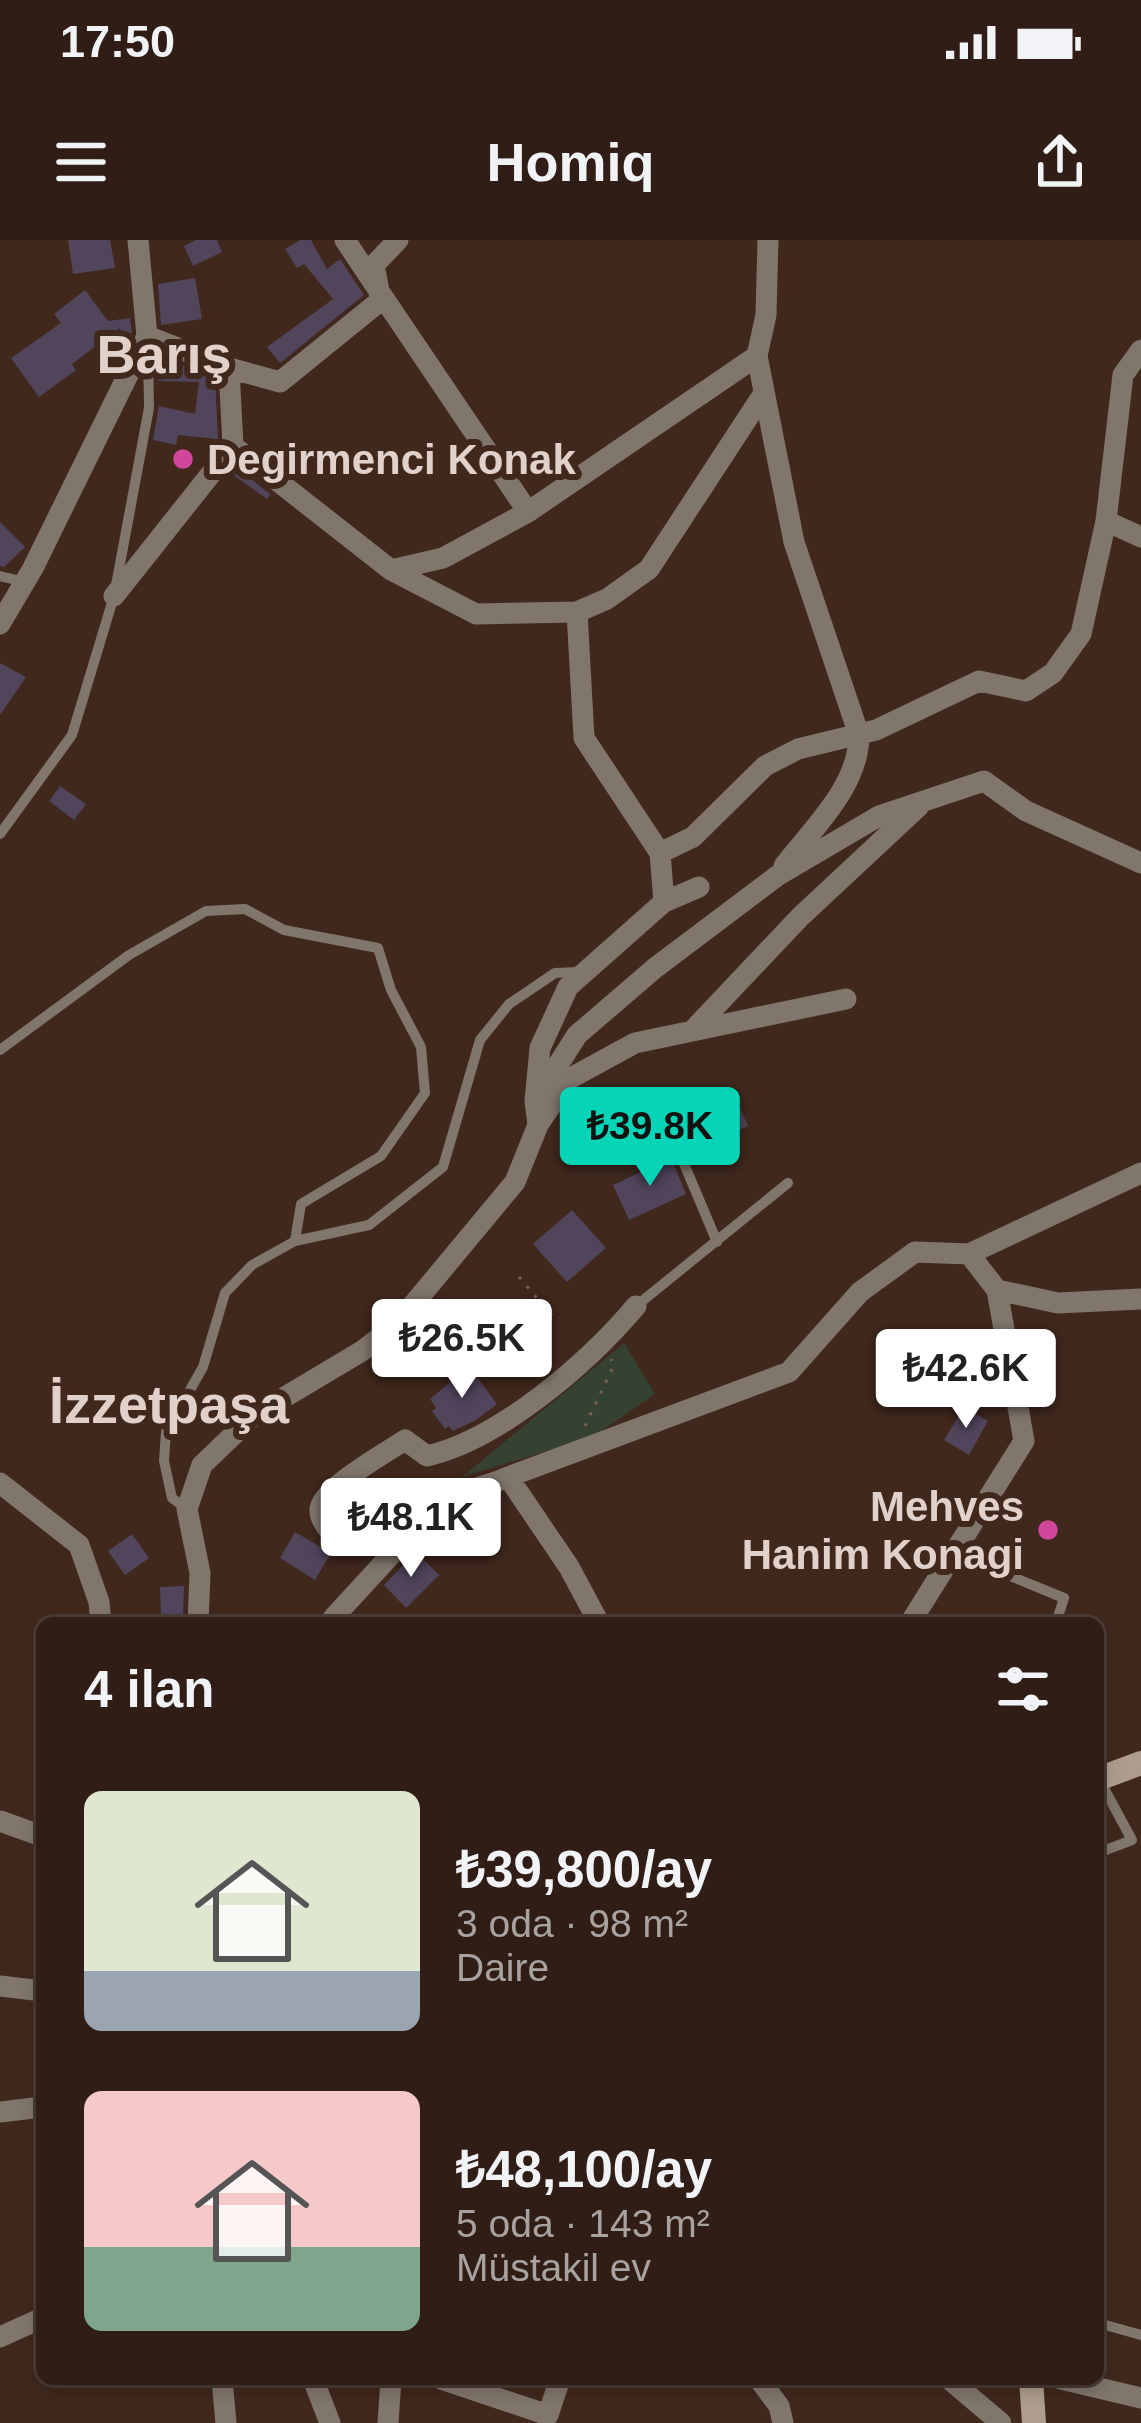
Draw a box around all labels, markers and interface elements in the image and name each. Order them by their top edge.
text: 17:50 [60,16,175,67]
icon: menu [48,129,114,195]
icon: share [1027,129,1093,195]
text: Homiq [487,132,655,192]
district label: Barış [96,324,232,384]
place label: Degirmenci Konak [207,436,576,483]
marker: Degirmenci Konak [170,446,196,472]
pin: ₺39.8K [552,1087,748,1189]
text: ₺39.8K [587,1104,713,1147]
pin: ₺26.5K [364,1299,560,1401]
text: ₺26.5K [399,1316,525,1359]
pin: ₺42.6K [868,1329,1064,1431]
text: ₺42.6K [903,1346,1029,1389]
district label: İzzetpaşa [49,1374,290,1434]
pin: ₺48.1K [313,1478,509,1580]
place label: Mehves Hanim Konagi [742,1483,1024,1578]
text: ₺48.1K [348,1495,474,1538]
marker: Mehves Hanim Konagi [1035,1517,1061,1543]
icon: filters [990,1656,1056,1722]
text: 4 ilan [84,1661,214,1718]
icon: home [180,1839,324,1983]
text: ₺39,800/ay [456,1841,712,1898]
text: 3 oda · 98 m² [456,1902,688,1945]
text: Daire [456,1946,549,1989]
icon: home [180,2139,324,2283]
text: ₺48,100/ay [456,2141,712,2198]
text: 5 oda · 143 m² [456,2202,710,2245]
text: Müstakil ev [456,2246,651,2289]

